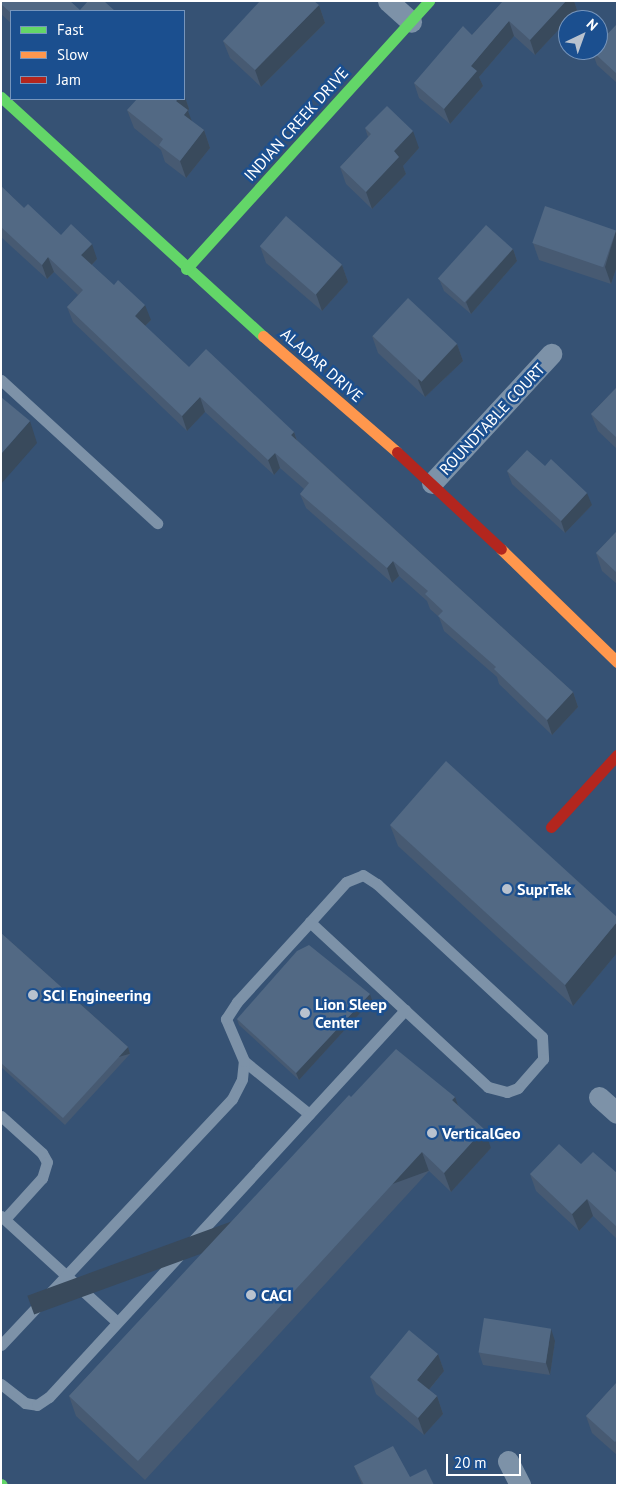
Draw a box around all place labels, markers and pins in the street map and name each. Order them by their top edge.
place label: SuprTek [517,879,571,899]
marker: SuprTek [501,883,513,895]
place label: SCI Engineering [43,985,151,1005]
marker: SCI Engineering [27,989,39,1001]
place label: Lion Sleep Center [315,994,387,1032]
marker: Lion Sleep Center [299,1007,311,1019]
place label: VerticalGeo [442,1123,521,1143]
marker: VerticalGeo [426,1127,438,1139]
place label: CACI [261,1285,292,1305]
marker: CACI [245,1289,257,1301]

